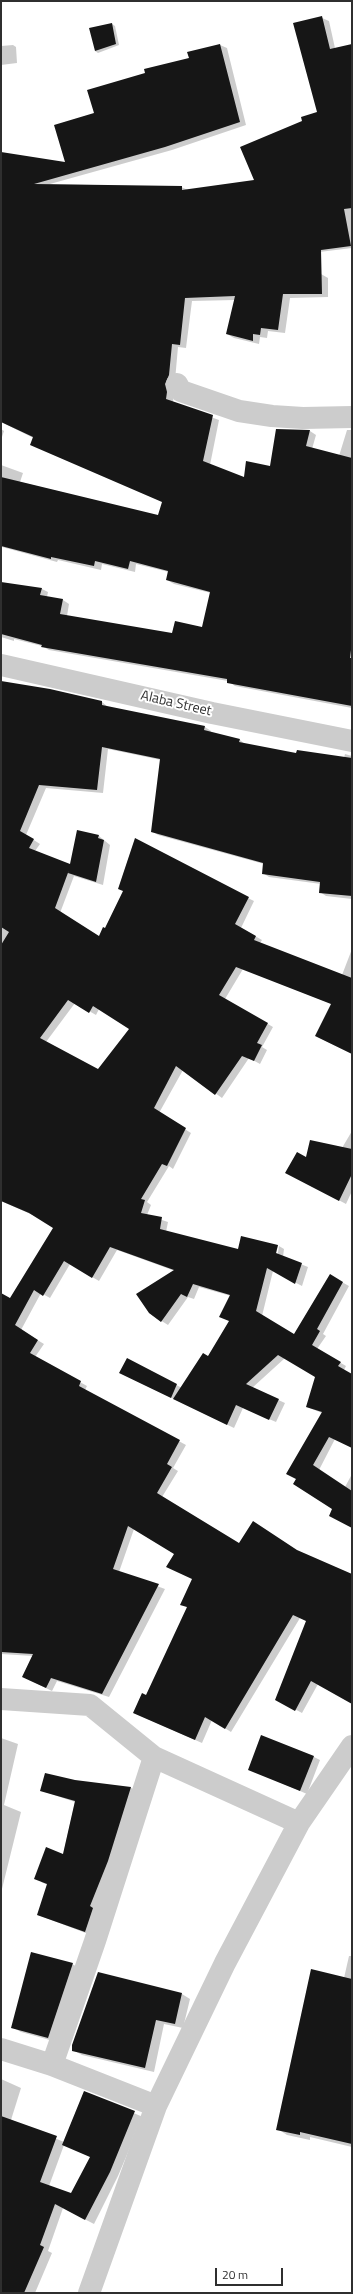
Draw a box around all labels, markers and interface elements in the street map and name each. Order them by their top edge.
street label: Alaba Street [139,688,213,720]
scale bar [217,2260,285,2286]
text: 20 m [222,2265,248,2284]

